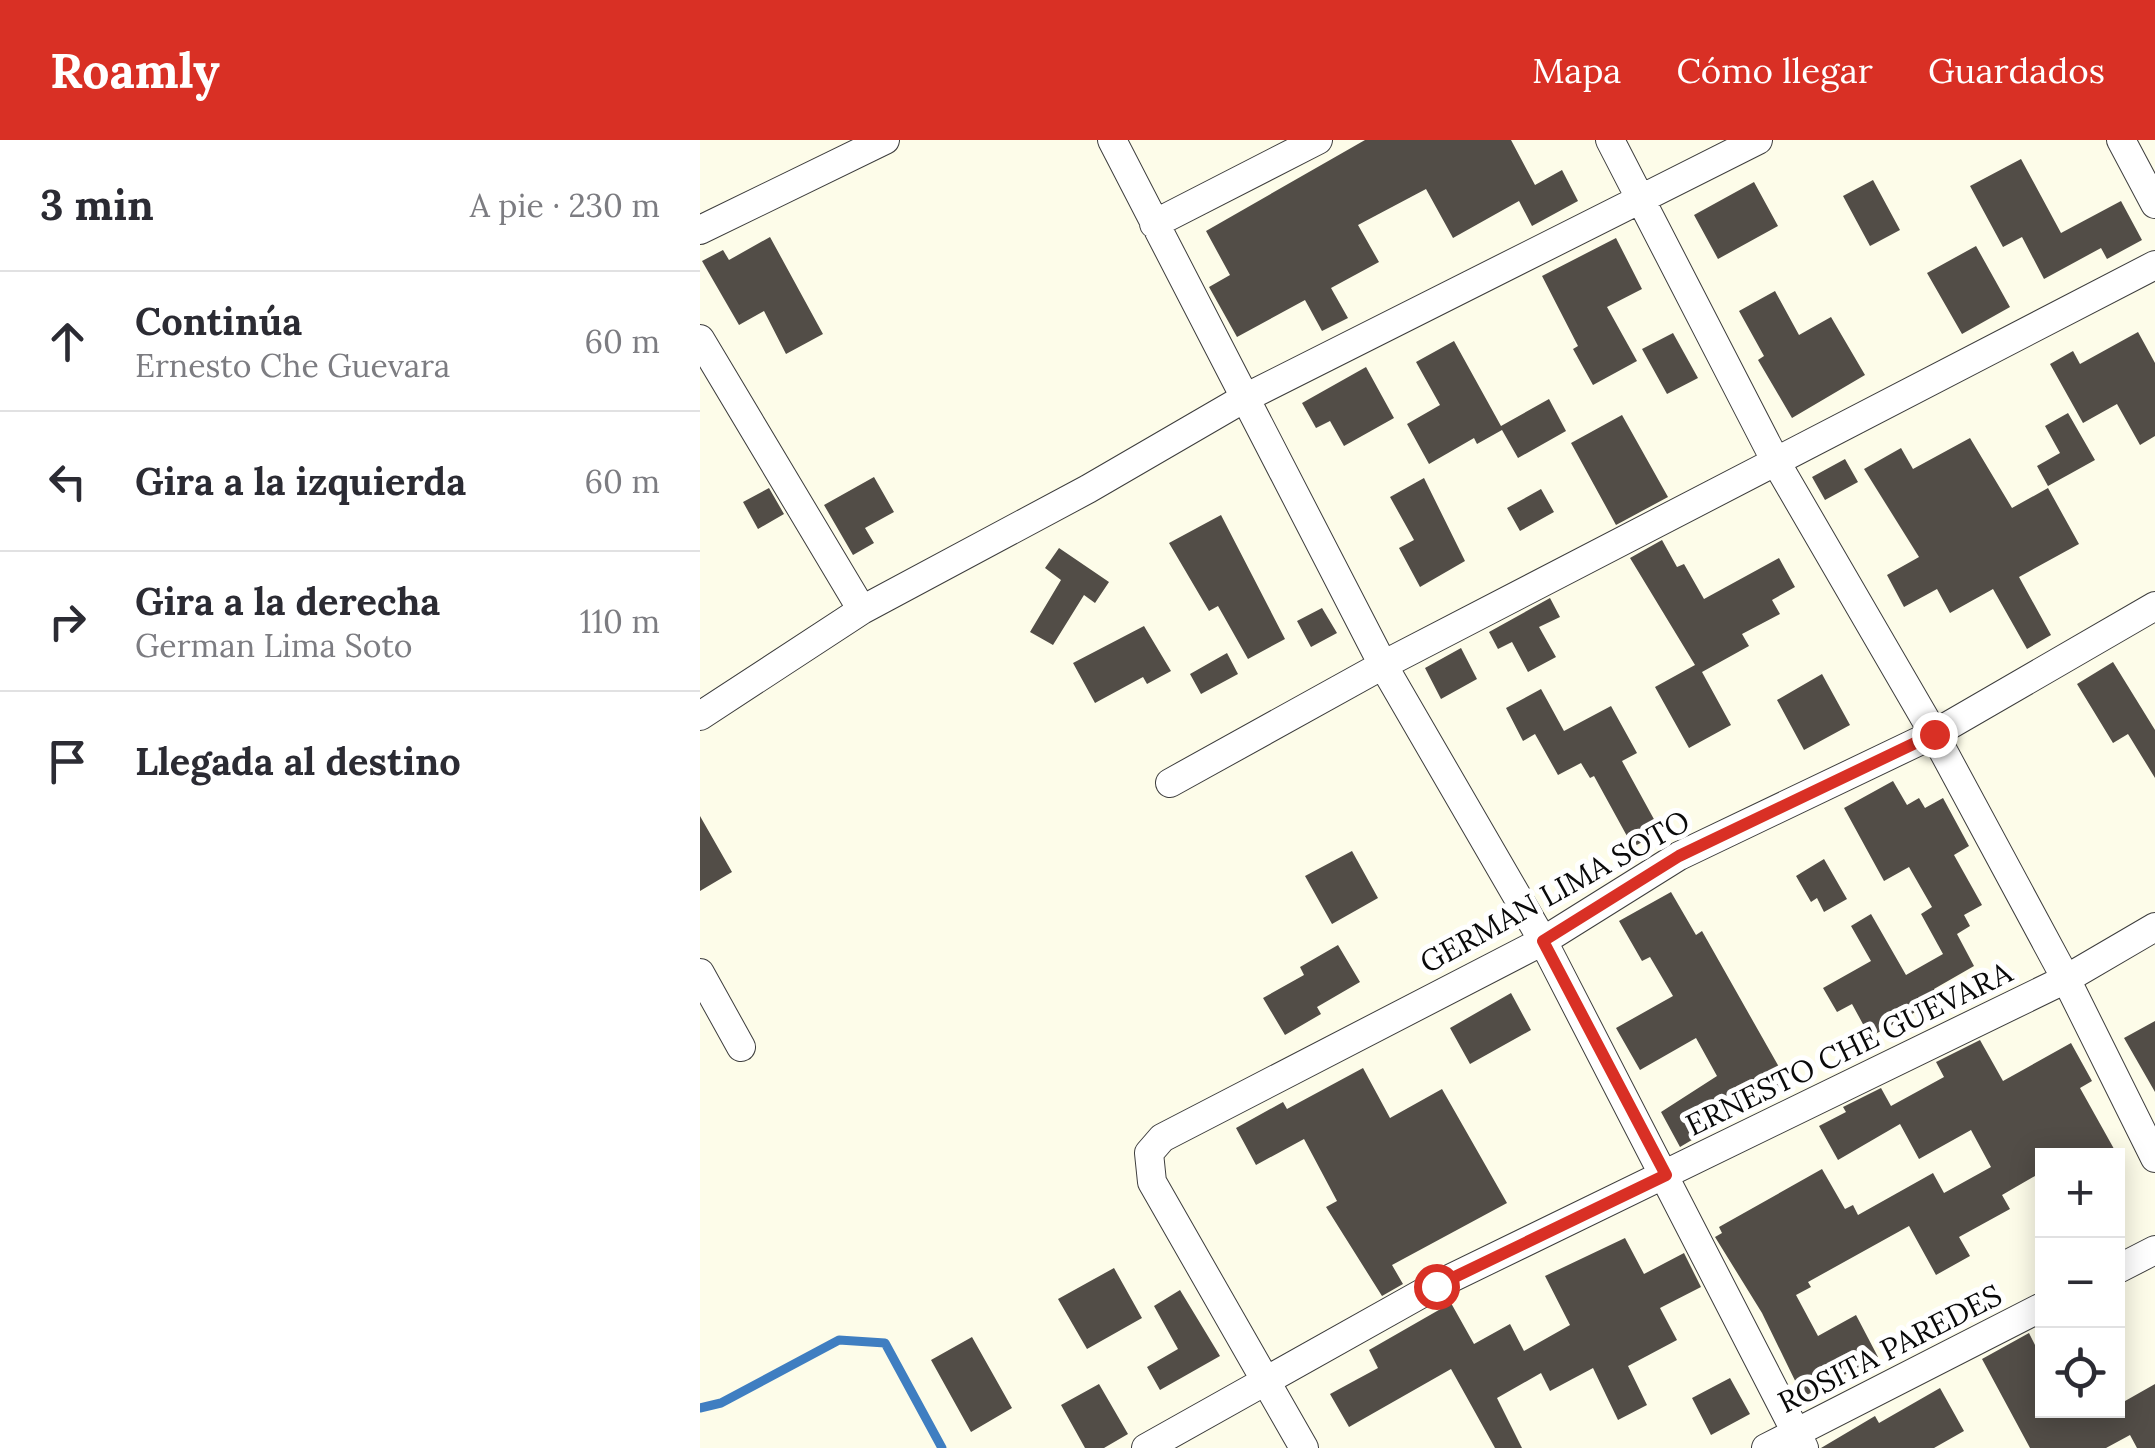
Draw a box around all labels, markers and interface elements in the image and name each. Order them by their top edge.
text: Roamly [50,40,220,101]
text: Mapa [1532,48,1621,93]
text: Cómo llegar [1676,48,1873,93]
text: Guardados [1928,48,2105,93]
text: 3 min [40,178,154,232]
text: A pie · 230 m [470,185,660,226]
text: Continúa [135,297,302,345]
icon: ahead [40,314,95,369]
text: 60 m [585,321,660,362]
text: Ernesto Che Guevara [135,345,450,386]
icon: left [40,454,95,509]
text: Gira a la izquierda [135,457,466,505]
text: 60 m [585,461,660,502]
text: Gira a la derecha [135,577,440,625]
icon: right [40,594,95,649]
text: 110 m [580,601,660,642]
text: German Lima Soto [135,625,413,666]
route end [1912,712,1958,758]
icon: arrive [40,734,95,789]
text: Llegada al destino [135,737,461,785]
street label: GERMAN LIMA SOTO [1413,801,1696,981]
street label: ERNESTO CHE GUEVARA [1679,952,2019,1144]
map controls [2035,1148,2125,1418]
button: + [2035,1148,2125,1238]
button: − [2035,1238,2125,1328]
route start [1414,1264,1460,1310]
street label: ROSITA PAREDES [1771,1275,2008,1421]
button: locate [2035,1328,2125,1418]

